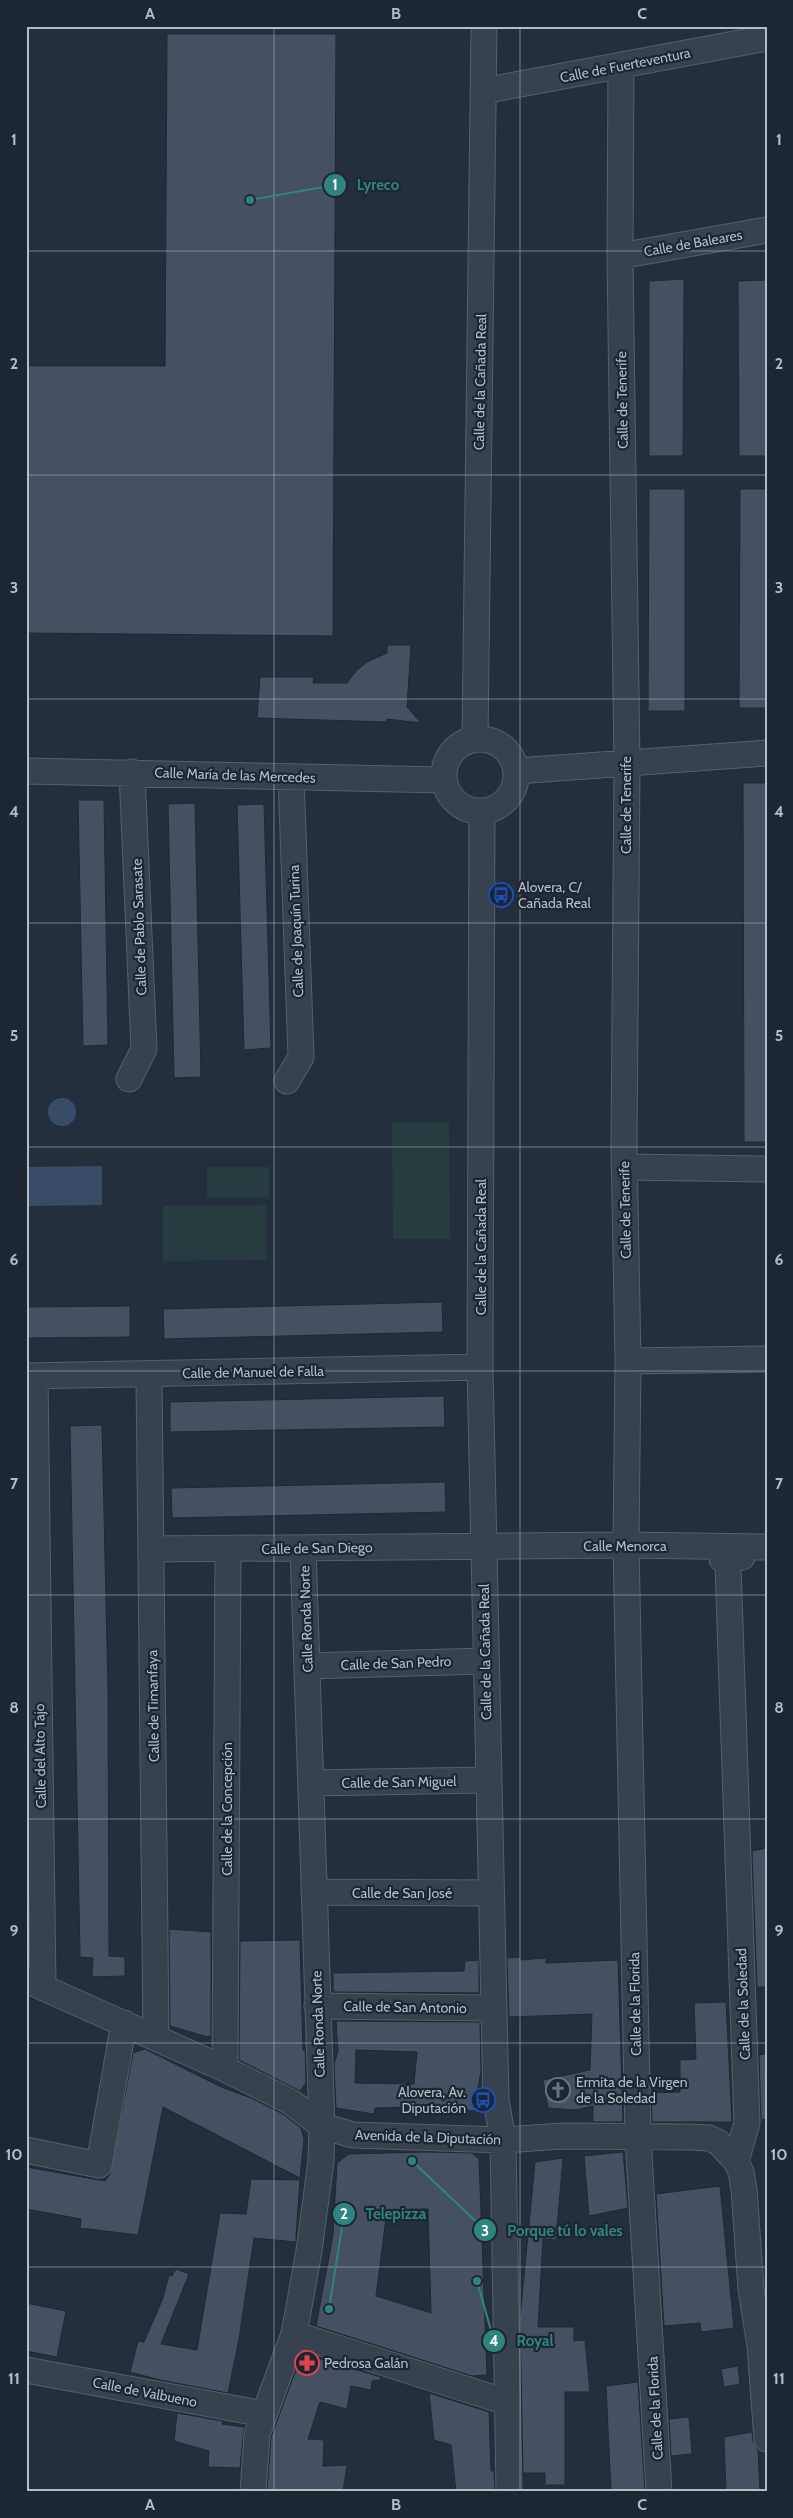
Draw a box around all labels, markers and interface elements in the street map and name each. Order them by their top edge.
text: A [145,4,155,23]
text: B [391,4,401,23]
text: C [637,4,647,23]
street label: Calle de Fuerteventura [558,43,692,86]
text: 1 [11,130,17,149]
text: 1 [776,130,782,149]
callout: Lyreco [322,170,410,200]
text: 1 [332,176,338,194]
text: Lyreco [357,176,400,194]
street label: Calle de Baleares [642,225,744,261]
street label: Calle de la Cañada Real [470,313,490,450]
street label: Calle de Tenerife [612,351,632,449]
text: 2 [10,354,18,373]
text: 2 [775,354,783,373]
text: 3 [10,578,18,597]
text: 3 [775,578,783,597]
street label: Calle de Tenerife [617,756,635,854]
street label: Calle María de las Mercedes [154,763,316,787]
text: 4 [9,802,19,821]
text: 4 [774,802,784,821]
street label: Calle de Pablo Sarasate [128,858,150,996]
street label: Calle de Joaquín Turina [285,864,307,998]
place label: Alovera, C/ Cañada Real [518,878,592,912]
bus stop icon: Alovera, C/ Cañada Real [488,882,514,908]
text: 5 [10,1026,18,1045]
text: 5 [775,1026,783,1045]
street label: Calle de Tenerife [615,1161,635,1259]
street label: Calle de la Cañada Real [472,1178,490,1315]
text: 6 [10,1250,19,1269]
text: 6 [775,1250,784,1269]
street label: Calle de Manuel de Falla [182,1362,324,1382]
text: 7 [10,1474,19,1493]
text: 7 [775,1474,784,1493]
street label: Calle Menorca [583,1537,667,1555]
street label: Calle de San Diego [261,1538,373,1558]
street label: Calle Ronda Norte [295,1565,317,1673]
street label: Calle de la Cañada Real [475,1583,495,1720]
street label: Calle de Timanfaya [143,1650,163,1762]
street label: Calle de San Pedro [340,1652,452,1674]
text: 8 [9,1698,19,1717]
text: 8 [774,1698,784,1717]
street label: Calle del Alto Tajo [30,1703,50,1809]
street label: Calle de la Concepción [218,1742,236,1876]
street label: Calle de San Miguel [341,1772,457,1792]
street label: Calle de San José [352,1884,452,1902]
text: 9 [10,1921,19,1940]
text: 9 [775,1921,784,1940]
street label: Calle de la Soledad [732,1948,754,2060]
street label: Calle de la Florida [625,1952,645,2056]
street label: Calle Ronda Norte [307,1970,329,2078]
street label: Calle de San Antonio [343,1997,467,2017]
place label: Ermita de la Virgen de la Soledad [576,2073,688,2107]
church icon: Ermita de la Virgen de la Soledad [545,2077,571,2103]
place label: Alovera, Av. Diputación [398,2083,466,2117]
bus stop icon: Alovera, Av. Diputación [470,2087,496,2113]
street label: Avenida de la Diputación [355,2125,502,2149]
text: 10 [5,2145,23,2164]
text: 10 [770,2145,788,2164]
callout: Telepizza [331,2199,436,2229]
text: 2 [340,2205,348,2223]
text: Telepizza [366,2205,427,2223]
callout: Porque tú lo vales [473,2215,633,2245]
text: 3 [481,2222,489,2240]
text: Porque tú lo vales [507,2222,623,2240]
callout: Royal [482,2326,564,2356]
text: 4 [489,2332,499,2350]
text: Royal [517,2332,553,2350]
pharmacy icon: Pedrosa Galán [294,2350,320,2376]
place label: Pedrosa Galán [324,2354,409,2372]
street label: Calle de la Florida [643,2356,667,2460]
text: 11 [8,2369,20,2388]
text: 11 [773,2369,785,2388]
street label: Calle de Valbueno [91,2373,199,2411]
text: A [145,2495,155,2514]
text: B [391,2495,401,2514]
text: C [637,2495,647,2514]

